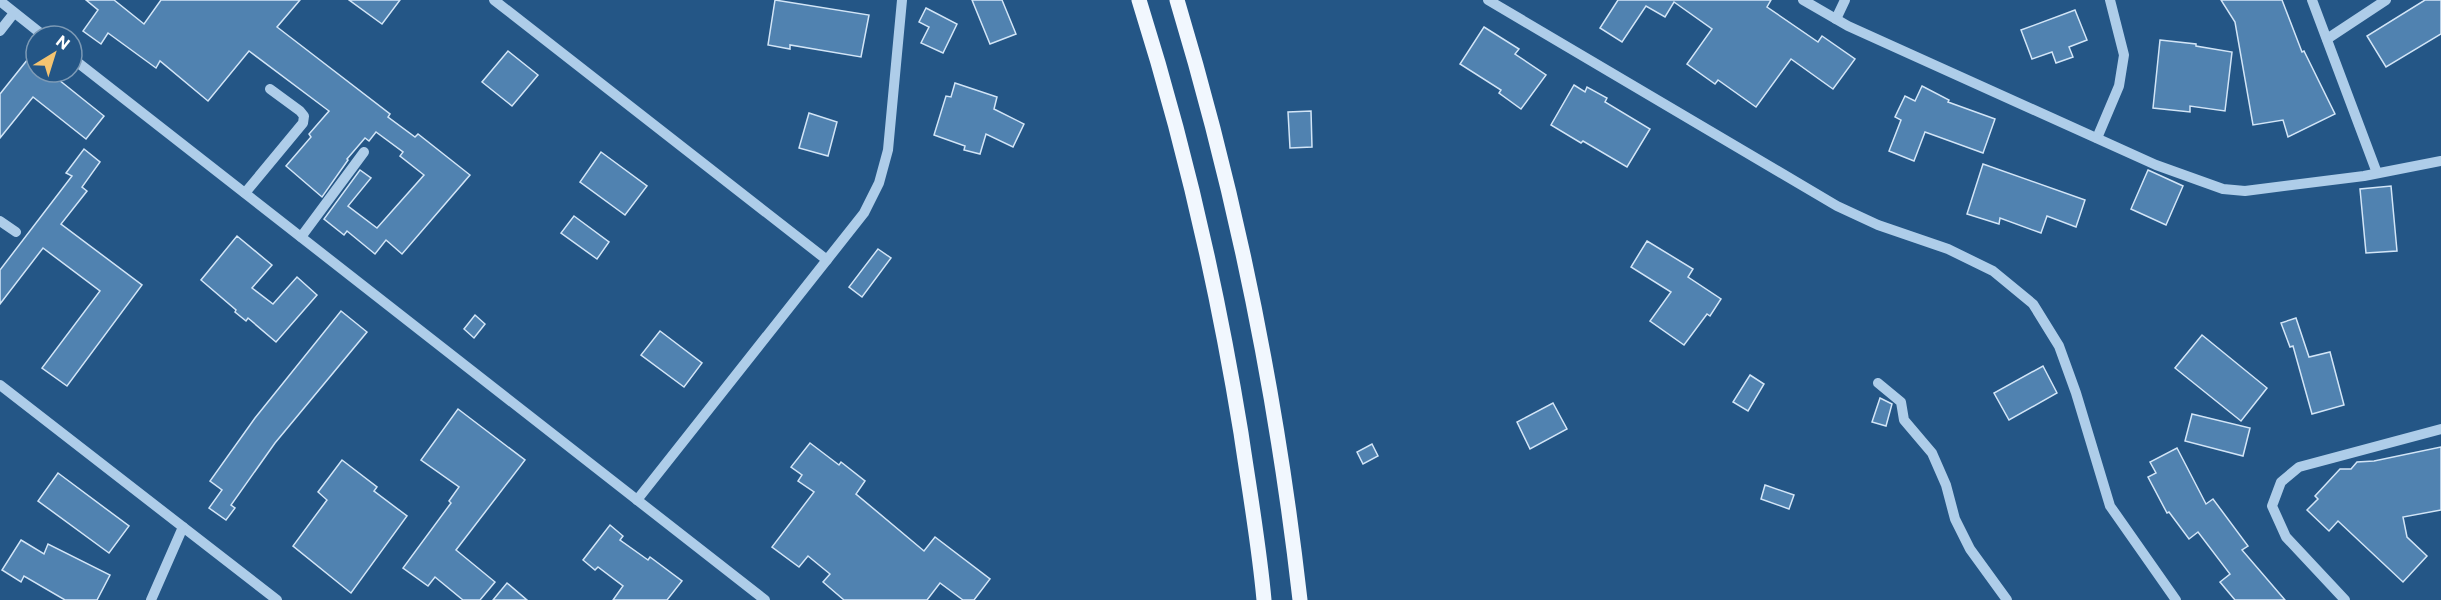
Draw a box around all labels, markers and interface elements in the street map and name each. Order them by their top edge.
north arrow [24,24,84,84]
text: N [53,31,74,53]

